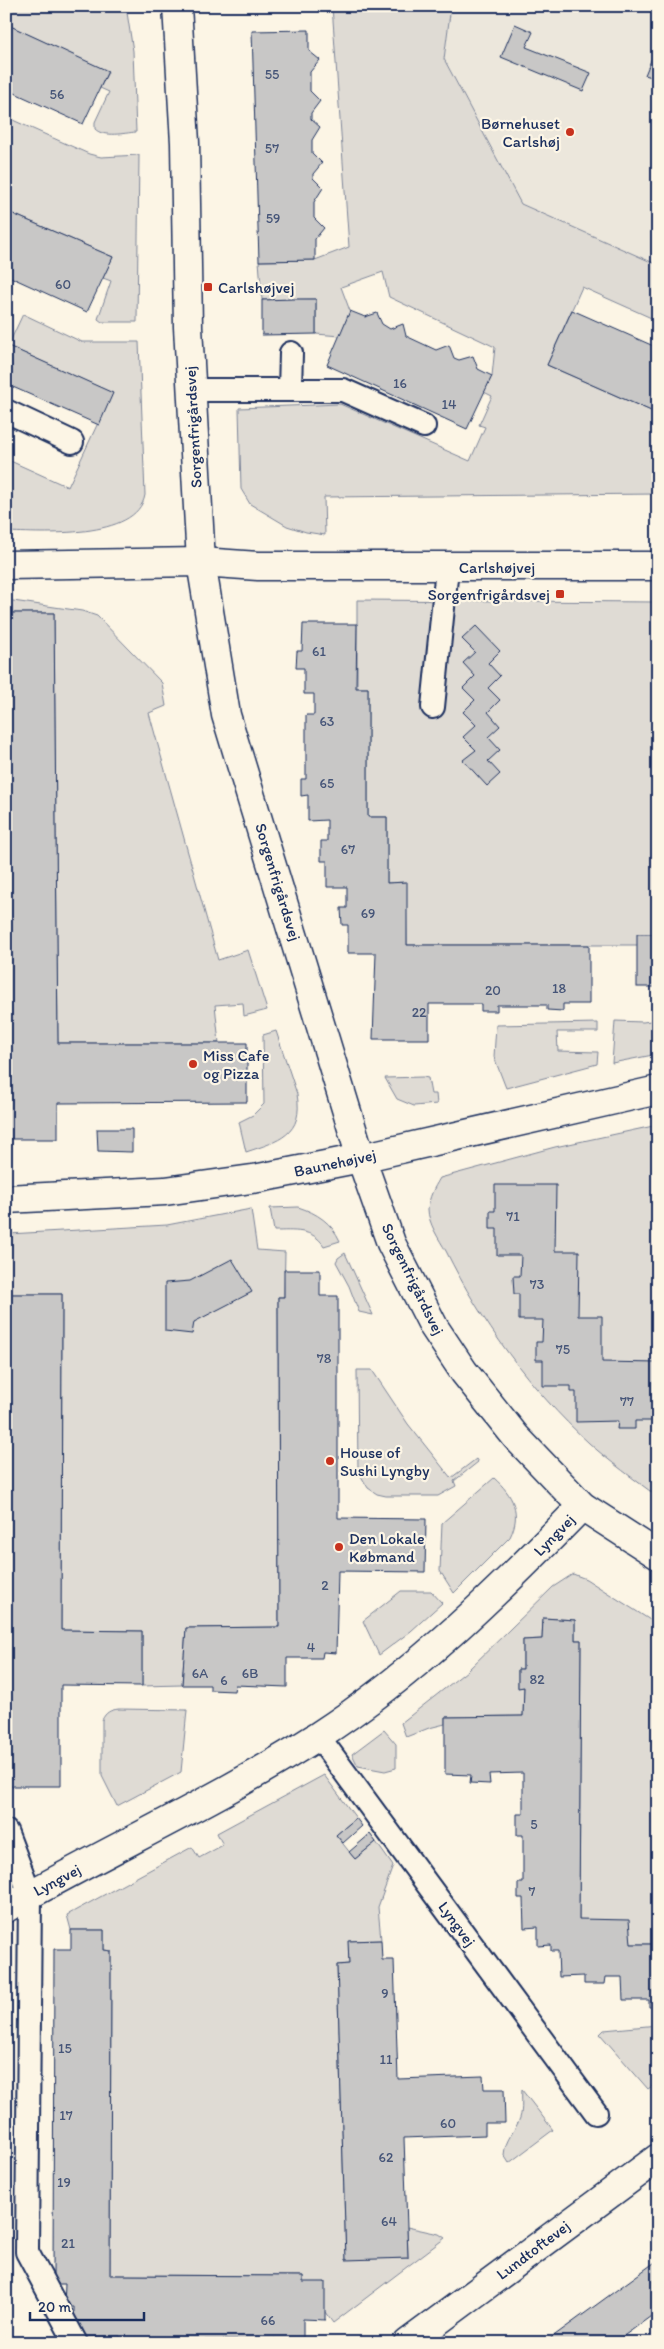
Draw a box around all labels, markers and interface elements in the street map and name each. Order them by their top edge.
house number: 55 [265,66,279,83]
house number: 56 [50,86,64,103]
place label: Børnehuset Carlshøj [481,114,560,151]
marker: Børnehuset Carlshøj [564,126,576,138]
house number: 57 [265,140,279,157]
house number: 59 [266,210,280,227]
house number: 60 [55,276,71,293]
place label: Carlshøjvej [218,278,294,297]
marker: Carlshøjvej [202,281,214,293]
street label: Sorgenfrigårdsvej [180,366,206,488]
house number: 16 [393,375,407,392]
house number: 14 [442,396,457,413]
street label: Carlshøjvej [459,558,535,577]
place label: Sorgenfrigårdsvej [428,585,550,604]
marker: Sorgenfrigårdsvej [554,588,566,600]
house number: 61 [312,643,326,660]
house number: 63 [319,713,335,730]
house number: 65 [320,775,334,792]
street label: Sorgenfrigårdsvej [251,821,305,943]
house number: 67 [341,841,355,858]
house number: 69 [361,905,375,922]
house number: 18 [552,980,566,997]
house number: 20 [485,982,501,999]
house number: 22 [412,1004,427,1021]
place label: Miss Cafe og Pizza [203,1046,270,1083]
marker: Miss Cafe og Pizza [187,1058,199,1070]
street label: Baunehøjvej [292,1145,378,1181]
house number: 71 [506,1208,520,1225]
street label: Sorgenfrigårdsvej [378,1220,448,1338]
house number: 73 [530,1276,545,1293]
house number: 75 [556,1341,570,1358]
house number: 78 [317,1350,332,1367]
house number: 77 [620,1393,634,1410]
place label: House of Sushi Lyngby [340,1443,430,1480]
marker: House of Sushi Lyngby [324,1455,336,1467]
street label: Lyngvej [529,1510,579,1560]
place label: Den Lokale Købmand [349,1529,425,1566]
marker: Den Lokale Købmand [333,1541,345,1553]
house number: 2 [321,1577,329,1594]
house number: 4 [307,1639,316,1656]
house number: 6A [192,1665,208,1682]
house number: 6B [242,1665,258,1682]
house number: 82 [529,1671,545,1688]
house number: 6 [220,1672,228,1689]
house number: 5 [530,1816,538,1833]
street label: Lyngvej [30,1860,84,1900]
house number: 7 [529,1883,536,1900]
street label: Lyngvej [434,1898,480,1950]
house number: 9 [381,1985,389,2002]
house number: 15 [58,2040,72,2057]
house number: 11 [380,2051,393,2068]
house number: 17 [59,2107,73,2124]
house number: 60 [440,2115,456,2132]
house number: 62 [379,2149,394,2166]
house number: 19 [57,2174,71,2191]
house number: 64 [381,2213,397,2230]
street label: Lundtoftevej [493,2216,573,2284]
house number: 21 [61,2235,75,2252]
scale bar [30,2289,144,2321]
text: 20 m [38,2298,72,2316]
house number: 66 [261,2312,275,2329]

